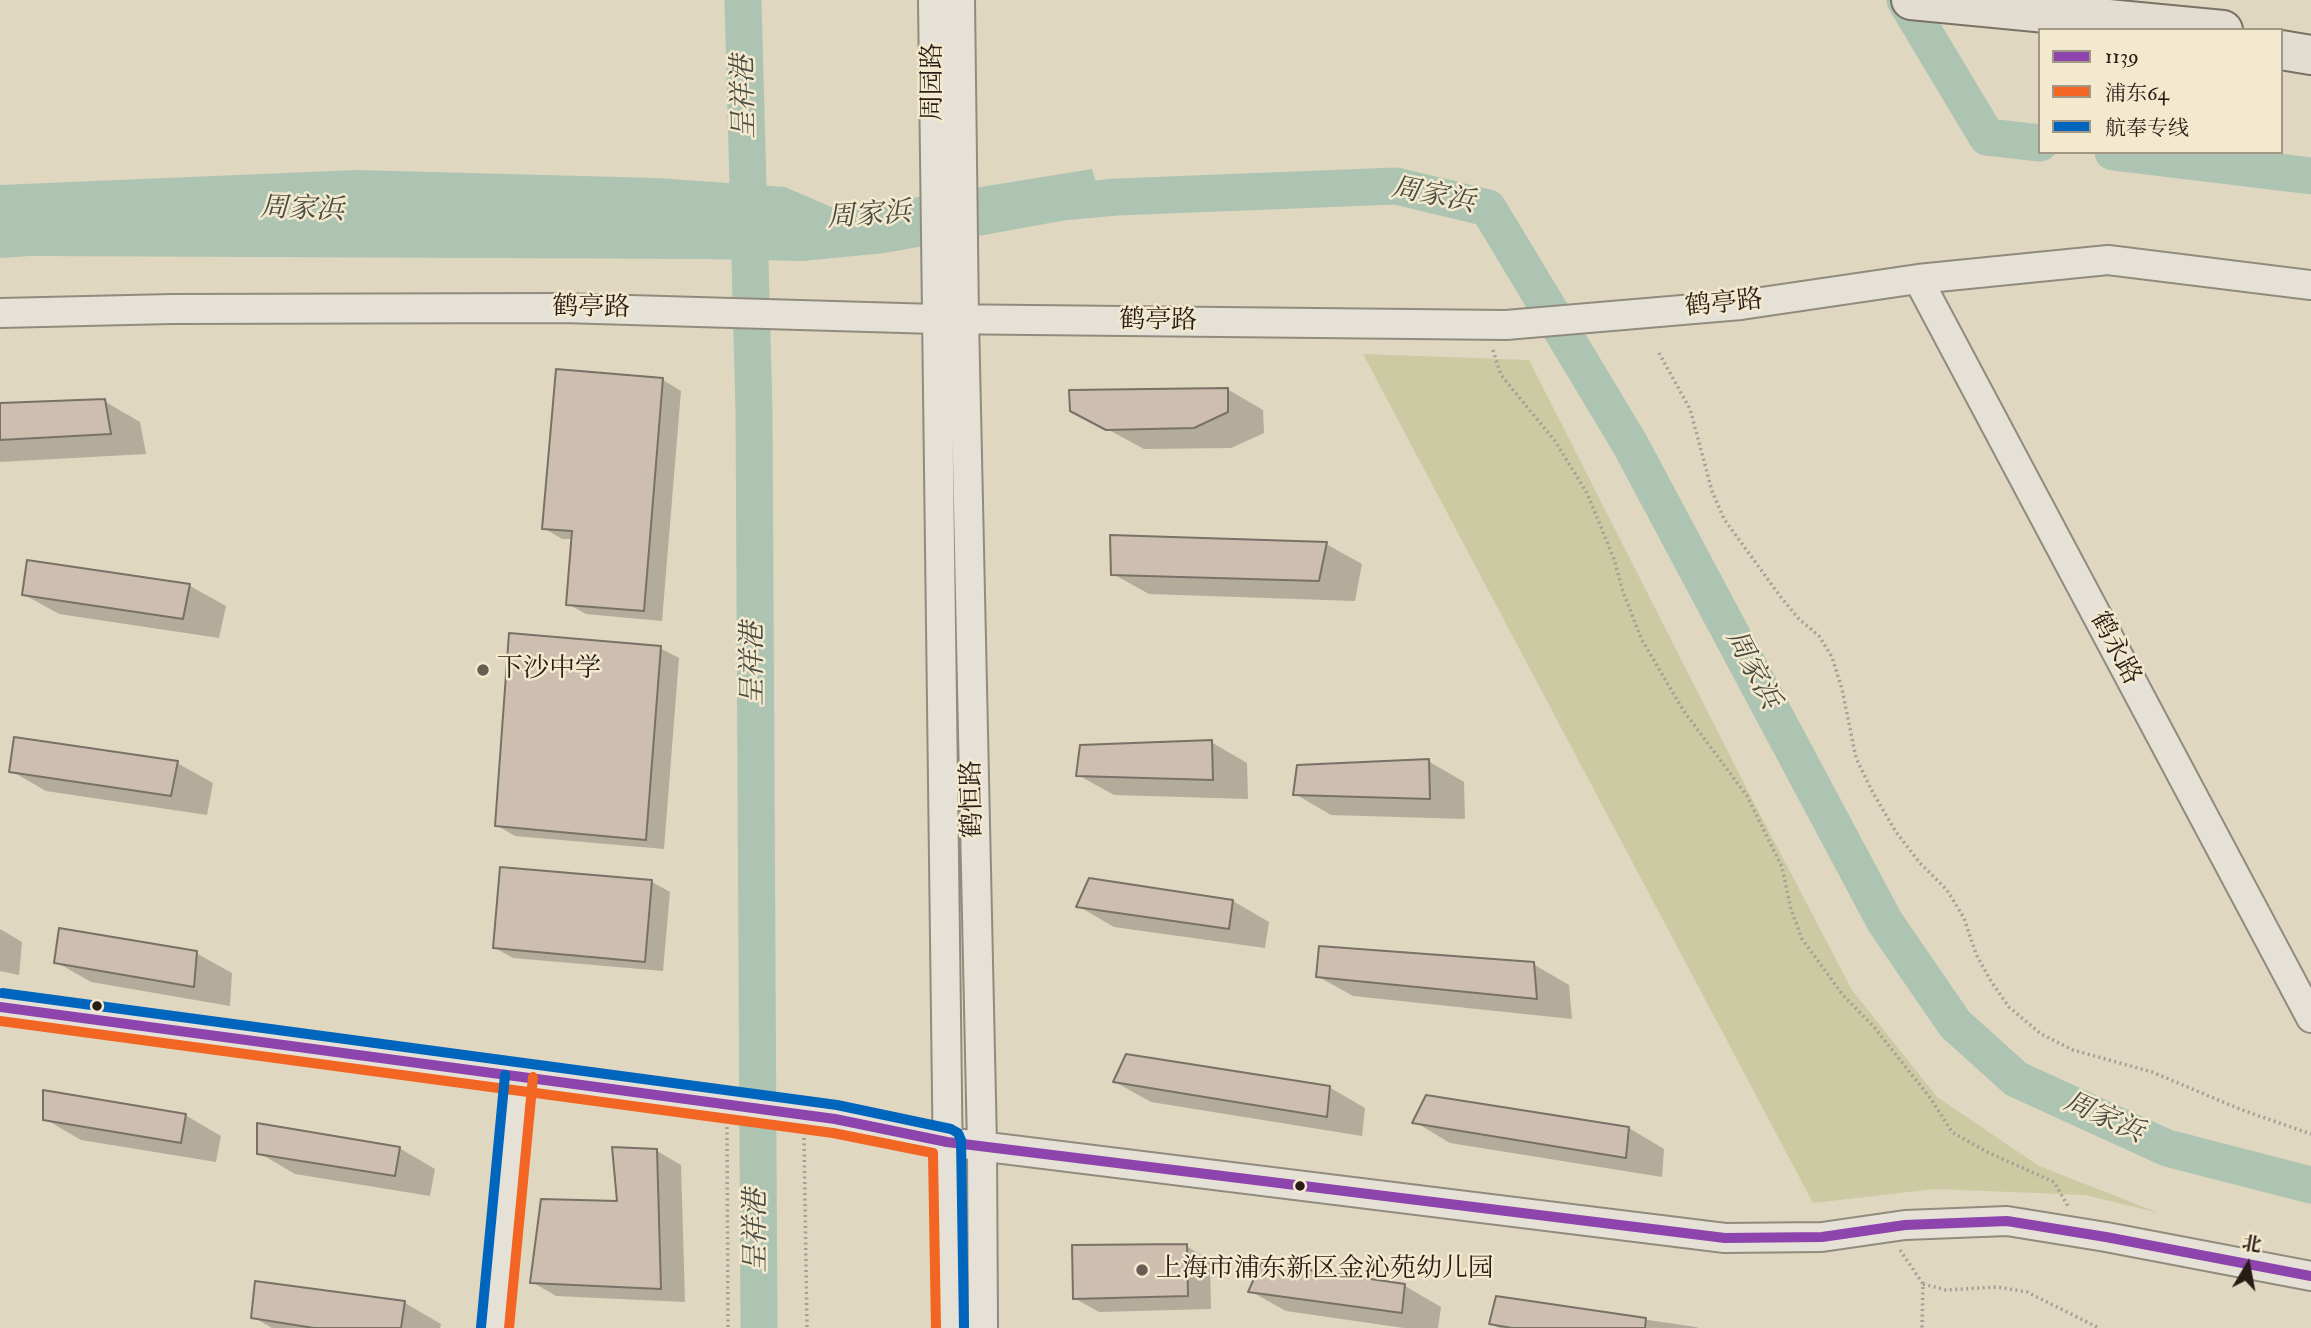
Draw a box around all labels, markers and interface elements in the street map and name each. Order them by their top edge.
legend [2038,28,2283,154]
street label: 周园路 [918,43,950,121]
text: 1139 [2105,43,2139,70]
water label: 呈祥港 [728,55,764,139]
text: 浦东64 [2105,80,2169,107]
text: 航奉专线 [2105,115,2189,142]
water label: 周家浜 [1389,172,1477,222]
water label: 周家浜 [259,193,345,229]
water label: 周家浜 [826,197,912,237]
street label: 鹤亭路 [1684,285,1764,325]
street label: 鹤亭路 [552,293,630,325]
street label: 鹤亭路 [1119,306,1197,338]
street label: 鹤永路 [2082,607,2146,691]
water label: 呈祥港 [738,622,772,706]
water label: 周家浜 [1716,625,1786,715]
place label: 下沙中学 [497,654,601,686]
marker: 下沙中学 [475,662,491,678]
street label: 鹤恒路 [958,760,990,838]
unlabelled marker [90,999,104,1013]
water label: 周家浜 [2058,1087,2148,1151]
unlabelled marker [1293,1179,1307,1193]
water label: 呈祥港 [741,1189,775,1273]
north arrow [2213,1230,2283,1300]
text: 北 [2240,1231,2263,1258]
place label: 上海市浦东新区金沁苑幼儿园 [1156,1254,1494,1286]
marker: 上海市浦东新区金沁苑幼儿园 [1134,1262,1150,1278]

